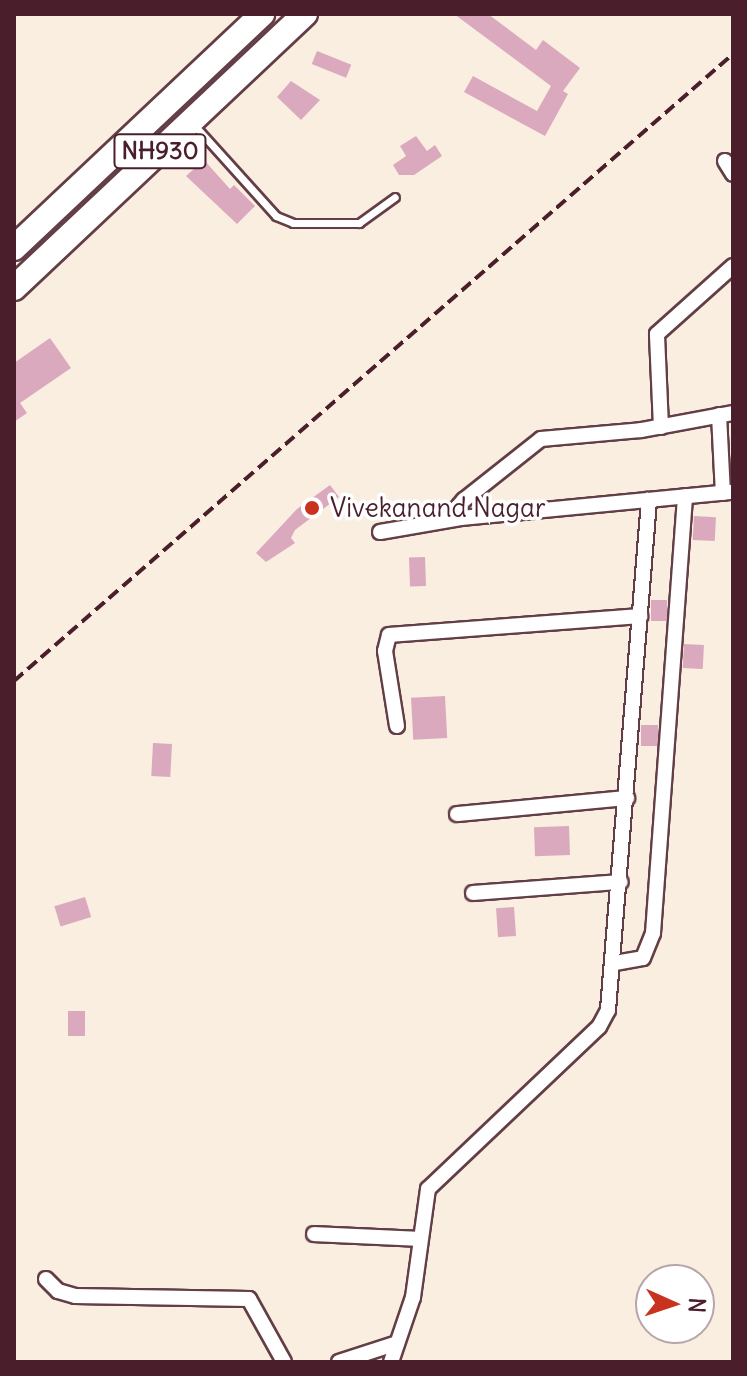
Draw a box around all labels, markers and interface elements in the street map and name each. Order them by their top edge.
road number: NH930 [112,131,208,171]
place label: Vivekanand Nagar [330,492,546,524]
marker: Vivekanand Nagar [301,497,323,519]
north arrow [635,1264,715,1344]
text: N [683,1297,711,1313]

